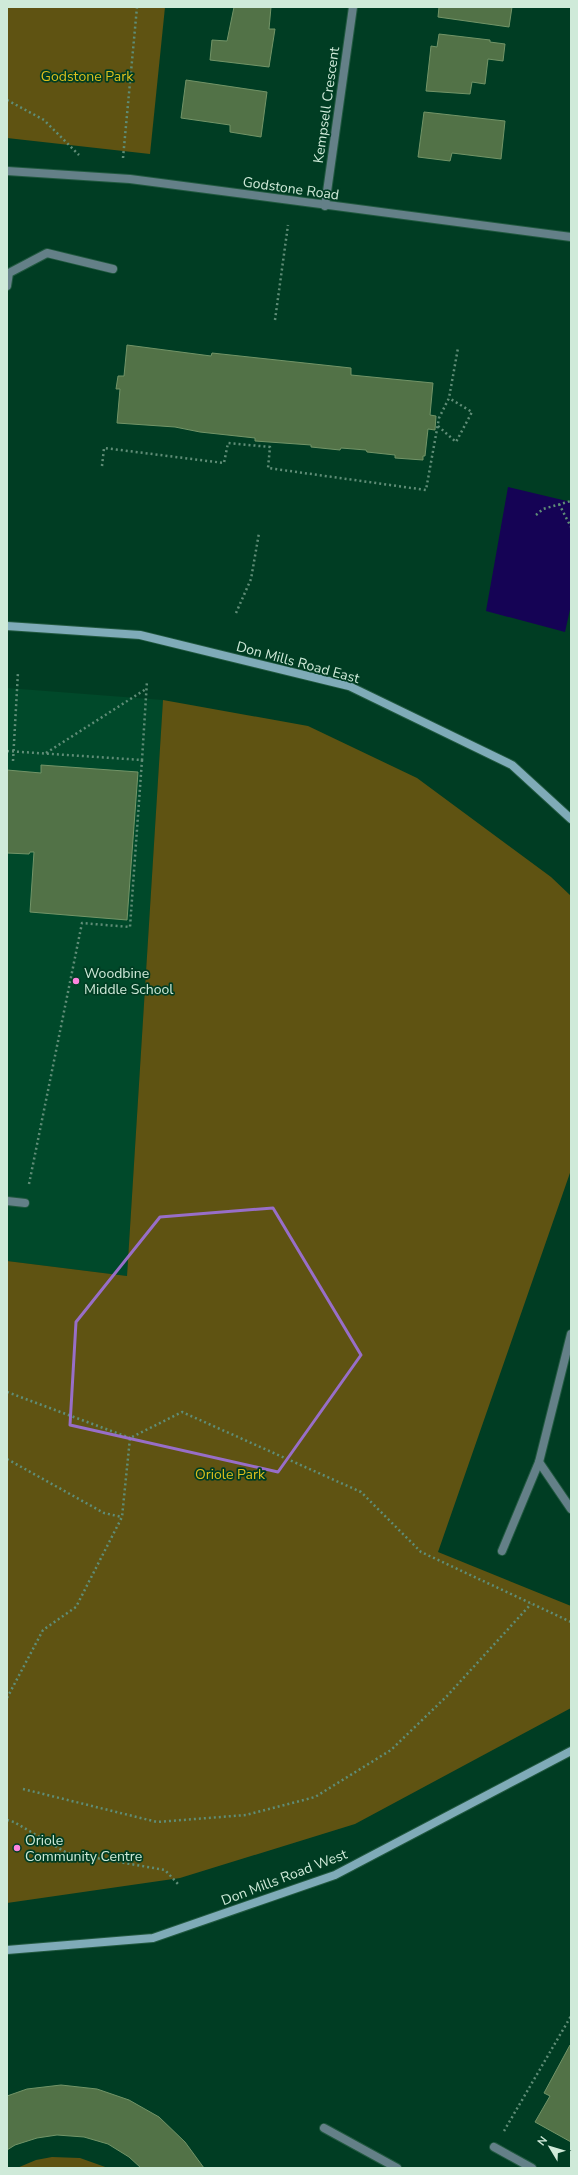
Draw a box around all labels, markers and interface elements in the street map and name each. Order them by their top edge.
street label: Kempsell Crescent [309,46,344,165]
park label: Godstone Park [41,67,134,86]
street label: Godstone Road [242,172,340,205]
street label: Don Mills Road East [234,637,362,688]
place label: Woodbine Middle School [84,964,174,999]
marker: Woodbine Middle School [71,976,81,986]
park label: Oriole Park [195,1465,266,1484]
place label: Oriole Community Centre [25,1831,142,1866]
marker: Oriole Community Centre [12,1843,22,1853]
street label: Don Mills Road West [219,1845,350,1910]
north arrow [530,2127,570,2167]
text: N [534,2133,551,2149]

